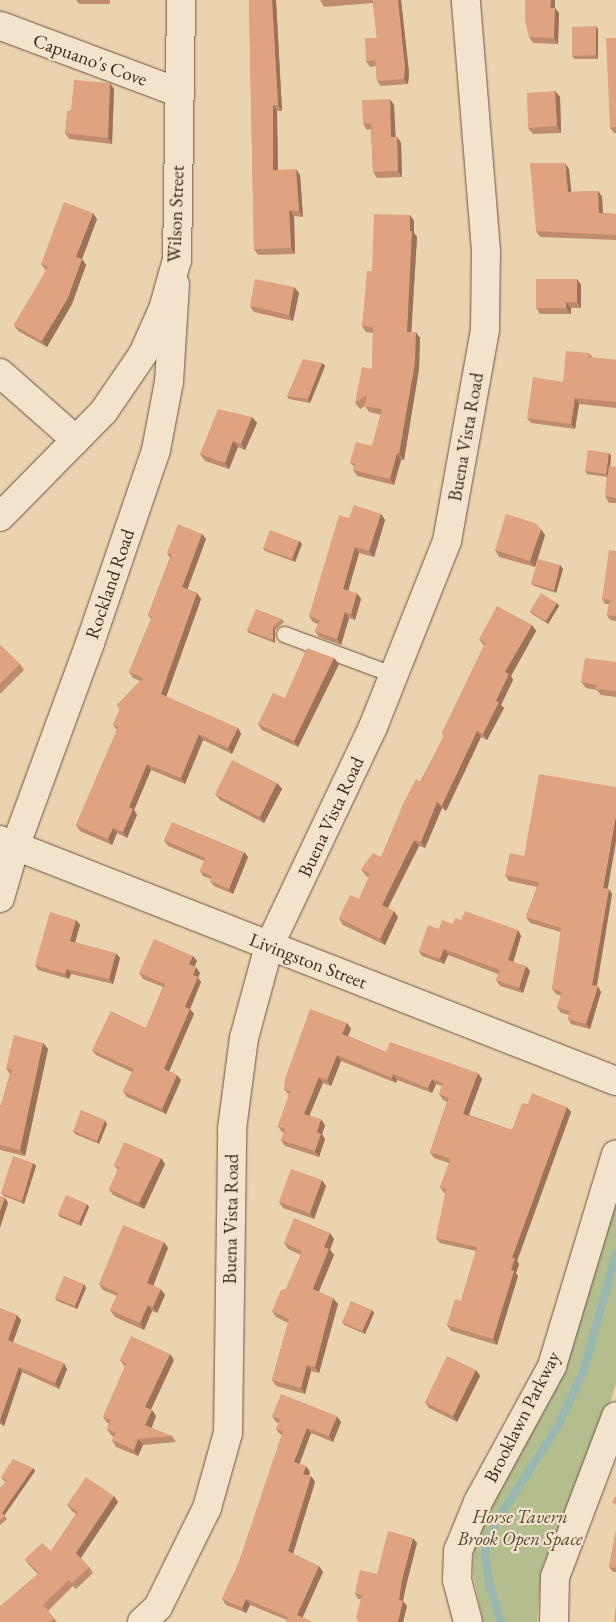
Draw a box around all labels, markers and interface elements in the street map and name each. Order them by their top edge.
street label: Capuano's Cove [30,29,150,91]
street label: Wilson Street [163,165,189,263]
street label: Buena Vista Road [443,371,489,503]
street label: Rockland Road [81,526,139,642]
street label: Buena Vista Road [293,753,369,881]
street label: Livingston Street [246,928,370,994]
street label: Buena Vista Road [218,1154,244,1284]
street label: Brooklawn Parkway [479,1348,565,1486]
park label: Horse Tavern Brook Open Space [457,1506,583,1550]

